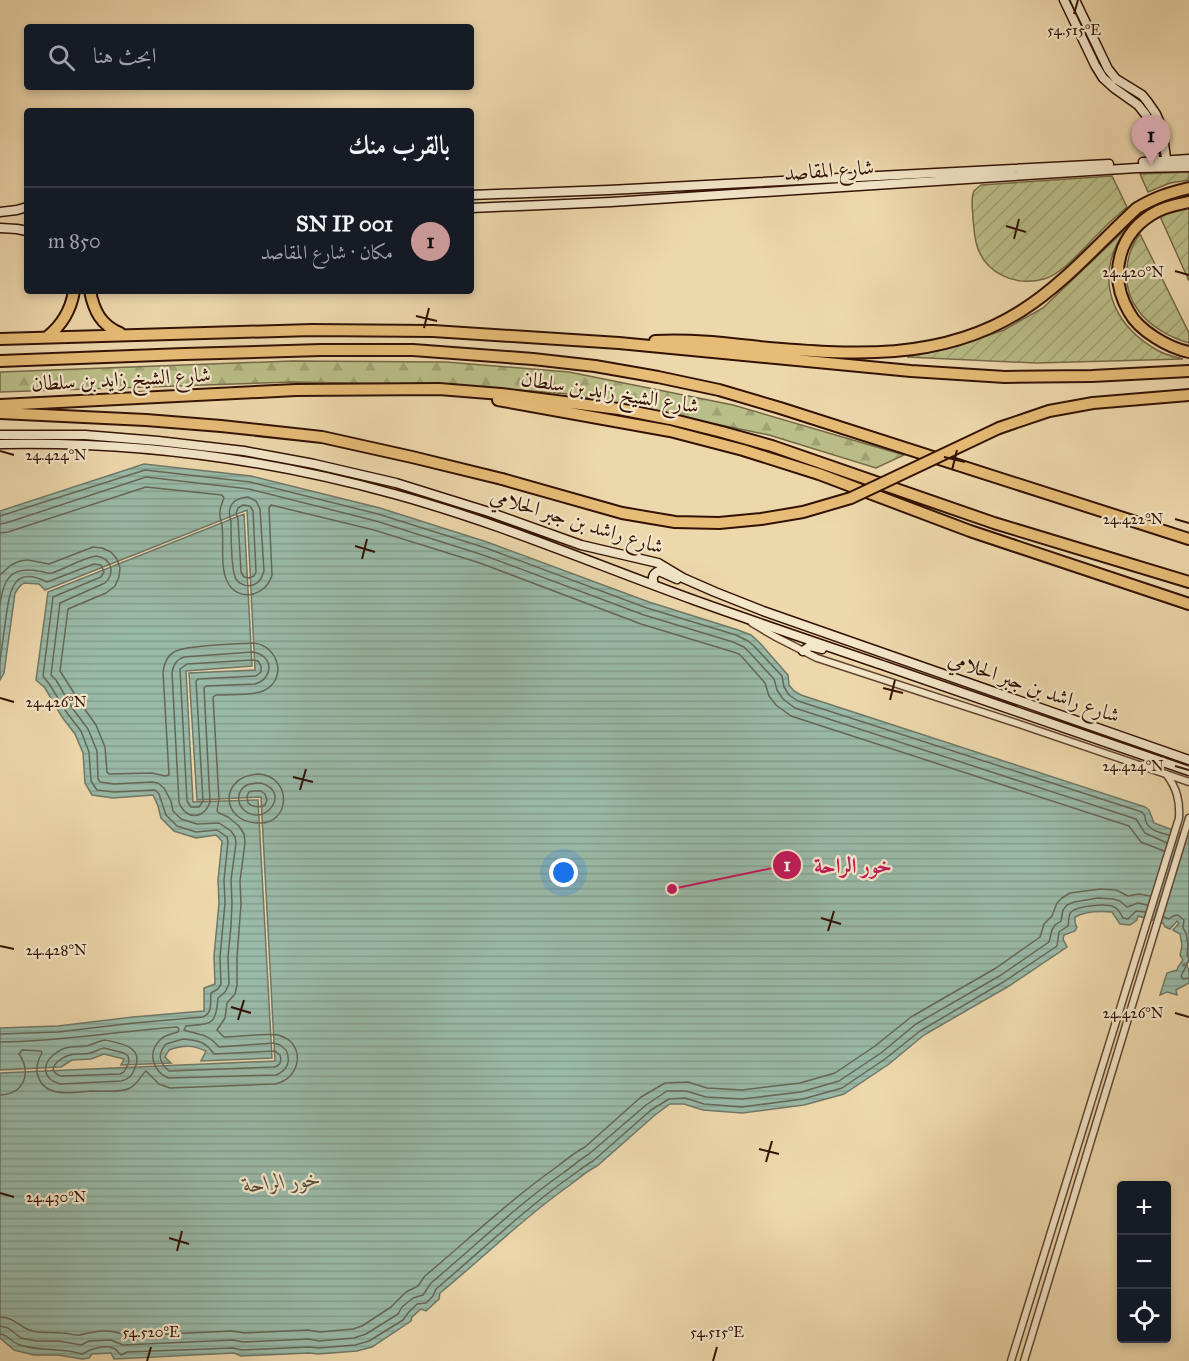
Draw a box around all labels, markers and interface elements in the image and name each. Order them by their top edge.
text: 54.515°E [1047,21,1101,39]
search box [24,24,474,90]
icon: search [45,41,78,74]
text: ابحث هنا [93,42,156,69]
pin: 1 [1132,116,1170,165]
text: بالقرب منك [348,129,450,161]
street label: شارع المقاصد [783,154,875,191]
text: SN IP 001 [296,210,393,237]
text: 850 m [48,229,101,253]
text: 1 [427,229,434,253]
text: مكان · شارع المقاصد [260,240,393,264]
text: 24.420°N [1102,263,1164,281]
street label: شارع الشيخ زايد بن سلطان [30,361,212,403]
street label: شارع الشيخ زايد بن سلطان [518,365,701,425]
text: 24.424°N [25,446,87,464]
street label: شارع راشد بن جبر الحلامي [486,482,667,564]
text: 24.422°N [1103,510,1164,528]
street label: شارع راشد بن جبر الحلامي [943,645,1123,733]
text: 24.426°N [26,693,87,711]
text: 24.424°N [1102,757,1164,775]
callout: خور الراحة [772,845,904,885]
text: خور الراحة [814,852,892,879]
text: 1 [783,854,791,876]
your location [549,858,578,887]
text: 24.428°N [25,941,87,959]
text: 24.426°N [1103,1004,1164,1022]
water label: خور الراحة [240,1165,322,1199]
map controls [1117,1181,1171,1343]
button: + [1117,1181,1171,1235]
text: 24.430°N [26,1188,87,1206]
button: − [1117,1235,1171,1289]
button: locate [1117,1289,1171,1343]
text: 54.520°E [122,1323,180,1341]
text: 54.515°E [690,1323,744,1341]

